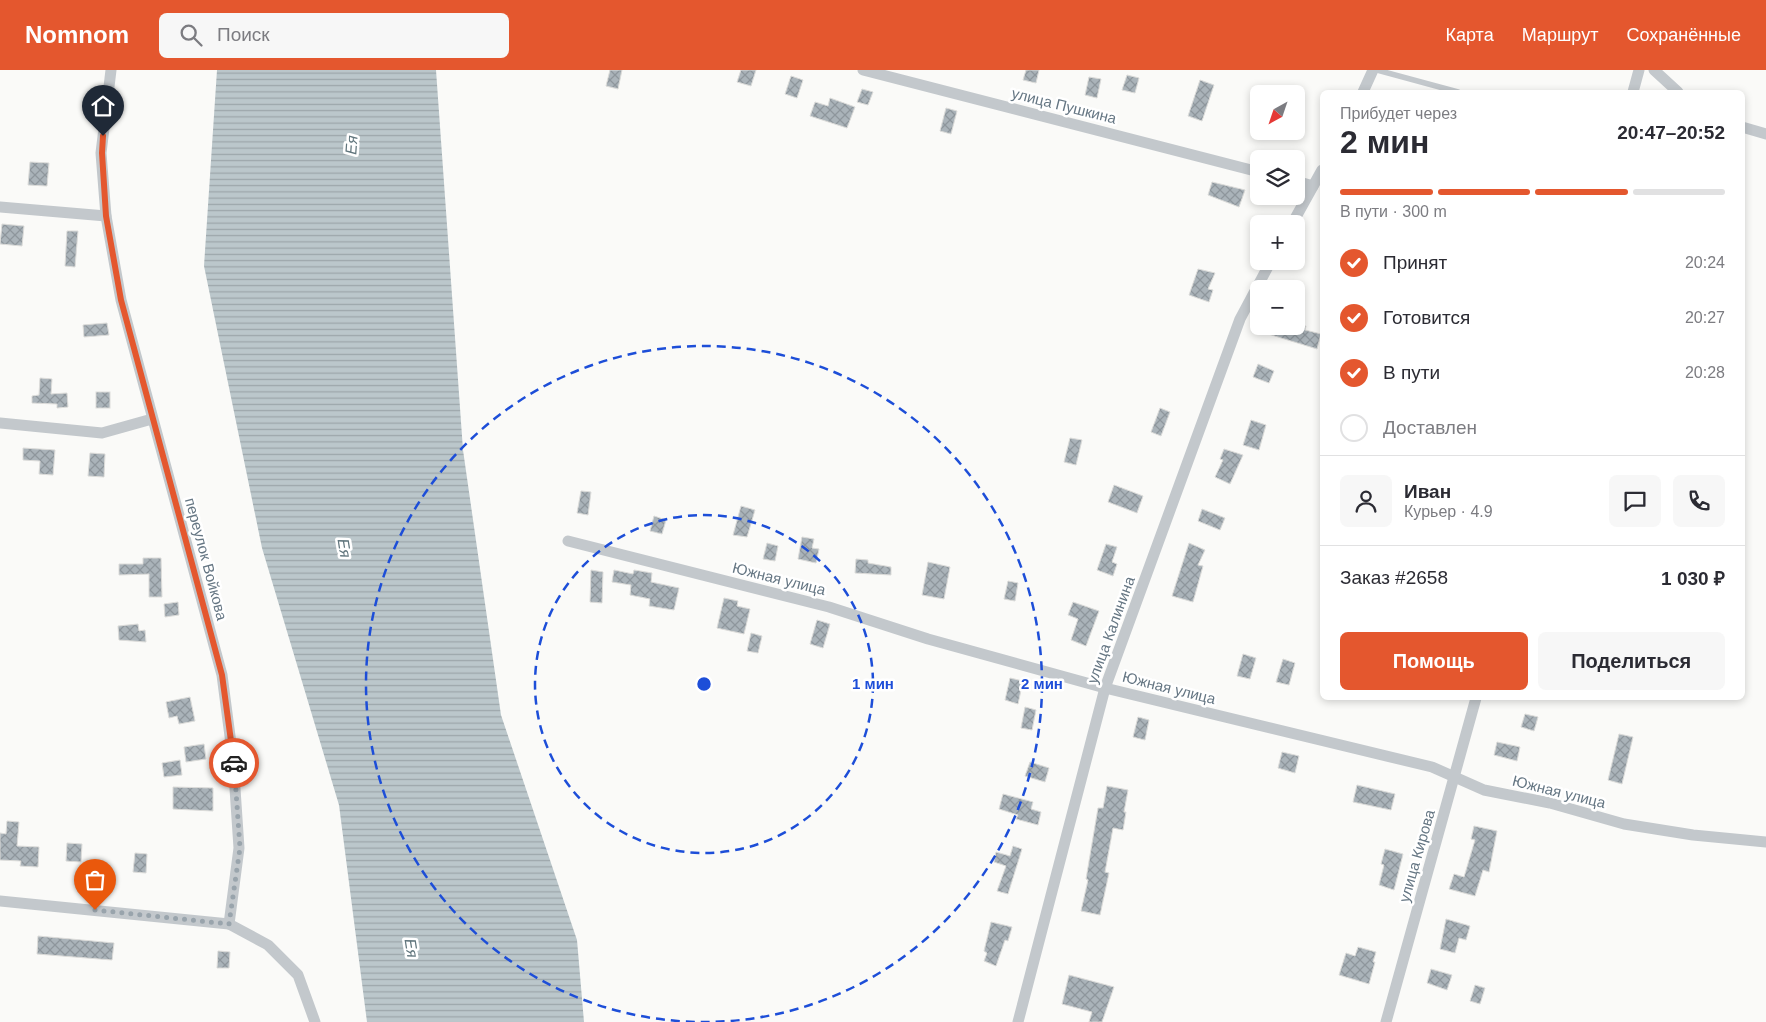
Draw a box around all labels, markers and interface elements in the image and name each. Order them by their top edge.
search box [159,13,509,58]
text: Nomnom [25,21,129,48]
icon: search [177,21,205,49]
text: Поиск [217,24,270,45]
text: Карта [1446,25,1494,45]
text: Маршрут [1522,25,1598,45]
text: Сохранённые [1626,25,1741,45]
street label: улица Пушкина [1010,84,1119,127]
pin [82,85,124,136]
north arrow [1250,85,1305,140]
map controls [1250,85,1305,335]
icon: home [89,92,117,120]
text: Прибудет через [1340,105,1457,122]
text: 20:47–20:52 [1617,122,1725,143]
text: 2 мин [1340,124,1429,160]
water label: Ея [342,134,361,155]
button: layers [1250,150,1305,205]
text: В пути · 300 m [1340,203,1447,220]
button: + [1250,215,1305,270]
icon: check [1340,249,1368,277]
text: Принят [1383,252,1447,273]
text: 20:24 [1685,254,1725,271]
button: − [1250,280,1305,335]
icon: check [1340,304,1368,332]
text: Готовится [1383,307,1470,328]
text: 20:27 [1685,309,1725,326]
icon: check [1340,359,1368,387]
text: В пути [1383,362,1440,383]
text: 20:28 [1685,364,1725,381]
text: Доставлен [1383,417,1477,438]
button: person [1340,475,1392,527]
button: chat [1609,475,1661,527]
button: phone [1673,475,1725,527]
text: Иван [1404,481,1451,502]
street label: переулок Войкова [182,496,231,623]
text: Курьер · 4.9 [1404,503,1493,520]
water label: Ея [335,537,354,559]
street label: Южная улица [731,559,828,598]
text: Заказ #2658 [1340,567,1448,588]
text: 1 030 ₽ [1661,568,1725,589]
street label: улица Калинина [1083,573,1138,686]
button: Помощь [1340,632,1528,690]
button: Поделиться [1538,632,1725,690]
street label: Южная улица [1121,668,1218,707]
centre of rings [695,675,713,693]
text: 1 мин [852,675,894,692]
text: 2 мин [1021,675,1063,692]
courier [209,738,259,788]
icon: car [220,749,248,777]
street label: Южная улица [1511,772,1608,811]
street label: улица Кирова [1395,807,1438,904]
pin [74,859,116,910]
icon: bag [81,866,109,894]
water label: Ея [402,937,421,959]

